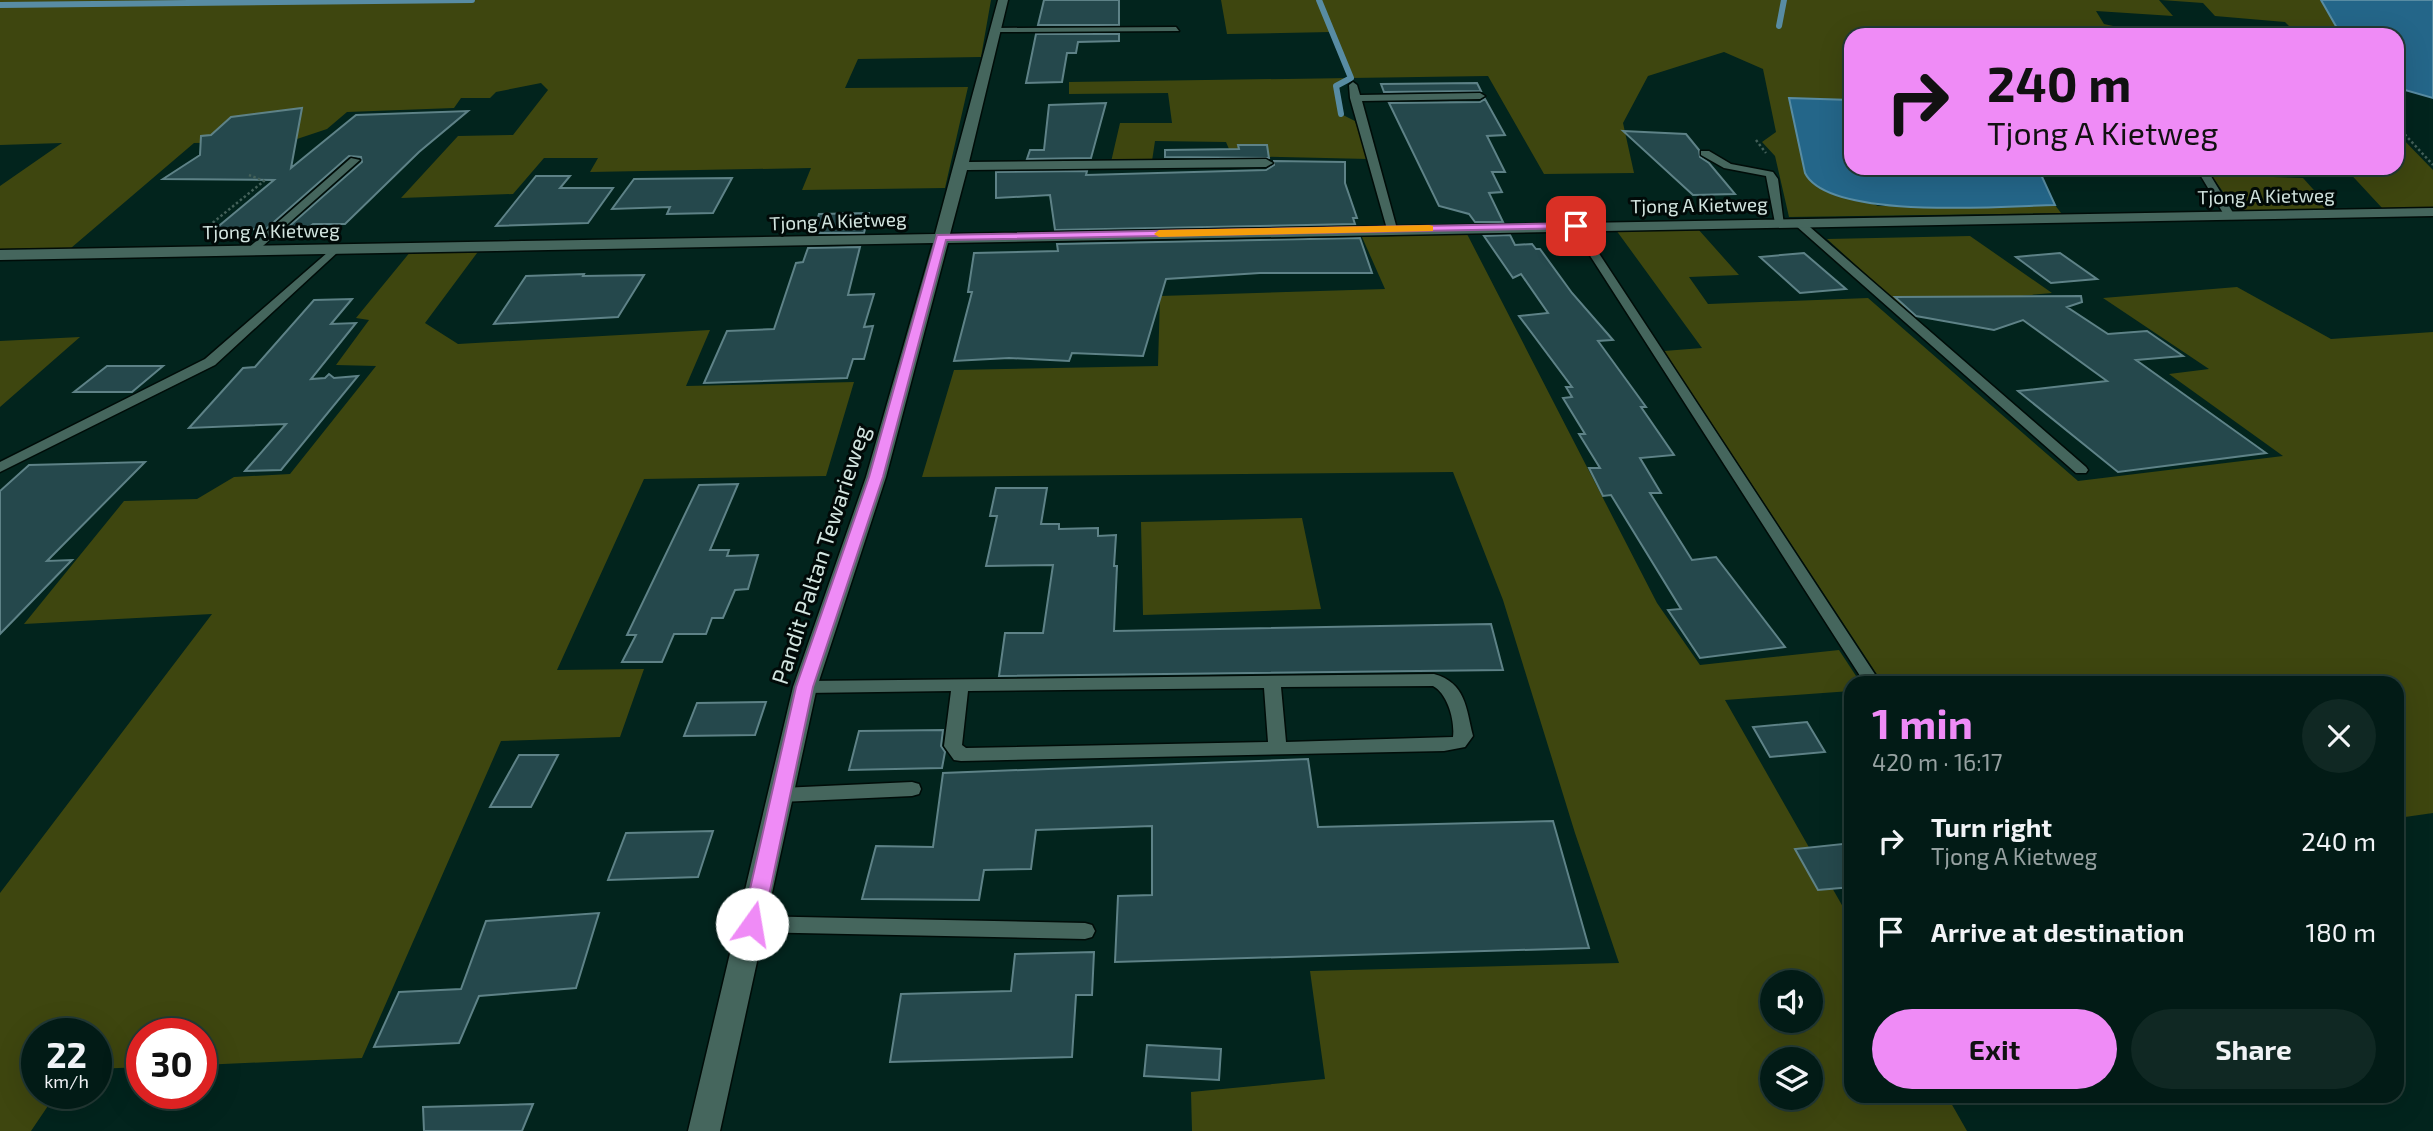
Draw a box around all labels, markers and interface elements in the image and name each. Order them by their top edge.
text: 240 m [1987,53,2131,112]
icon: right [1872,56,1963,147]
text: Tjong A Kietweg [1987,113,2218,151]
street label: Tjong A Kietweg [2197,183,2335,208]
street label: Tjong A Kietweg [1630,192,1768,217]
pin [1546,196,1606,256]
street label: Tjong A Kietweg [769,207,907,234]
icon: arrive [1557,207,1595,245]
street label: Tjong A Kietweg [202,218,340,243]
street label: Pandit Paltan Tewarieweg [765,422,875,688]
text: 1 min [1872,697,1973,747]
button: close [2302,699,2376,773]
text: 420 m · 16:17 [1872,748,2003,776]
text: Turn right [1931,811,2052,842]
icon: right [1872,822,1910,860]
text: 240 m [2301,825,2376,856]
text: Tjong A Kietweg [1931,842,2097,870]
position arrow [715,887,789,961]
icon: arrive [1872,913,1910,951]
text: Arrive at destination [1931,916,2184,947]
text: 180 m [2306,916,2376,947]
map controls [1760,970,1823,1110]
button: sound [1760,970,1823,1033]
button: Exit [1872,1009,2117,1089]
button: Share [2131,1009,2376,1089]
speed limit sign: 30 [126,1018,217,1109]
text: 22 [46,1033,87,1075]
button: layers [1760,1047,1823,1110]
text: km/h [44,1070,89,1092]

